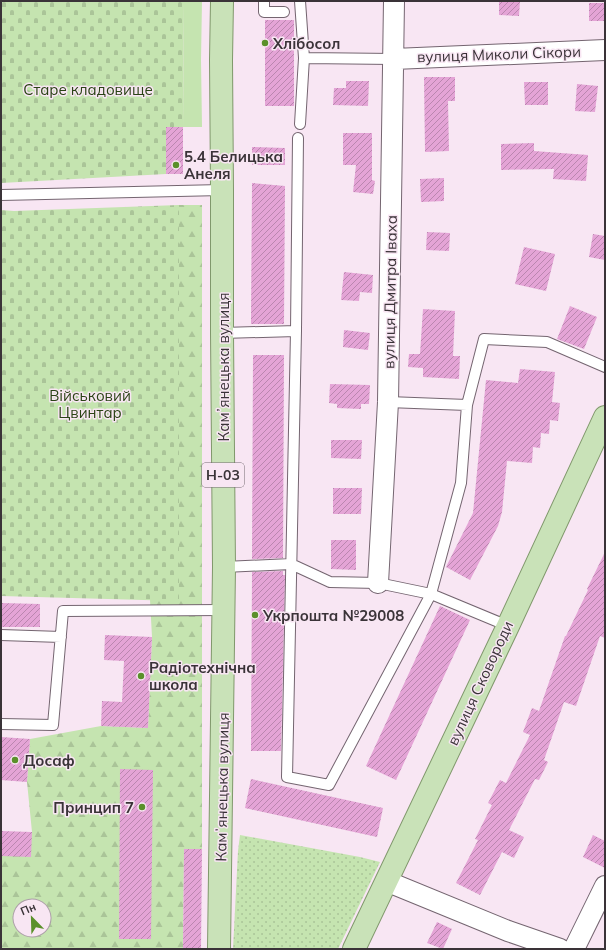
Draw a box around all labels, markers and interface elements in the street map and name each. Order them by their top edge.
place label: Хлібосол [272,34,340,53]
marker: Хлібосол [260,38,270,48]
street label: вулиця Миколи Сікори [417,42,581,66]
park label: Старе кладовище [23,80,153,99]
place label: 5.4 Белицька Анеля [184,147,283,183]
marker: 5.4 Белицька Анеля [171,160,181,170]
street label: вулиця Дмитра Іваха [379,215,401,369]
street label: Камʼянецька вулиця [214,292,233,442]
park label: Військовий Цвинтар [49,386,131,422]
road number: Н-03 [202,463,244,487]
place label: Укрпошта №29008 [262,606,404,625]
marker: Укрпошта №29008 [250,610,260,620]
street label: вулиця Сковороди [443,618,517,748]
place label: Радіотехнічна школа [149,658,256,694]
marker: Радіотехнічна школа [136,671,146,681]
street label: Камʼянецька вулиця [211,712,233,862]
place label: Досаф [23,751,75,770]
marker: Досаф [10,755,20,765]
place label: Принцип 7 [53,798,134,817]
marker: Принцип 7 [137,802,147,812]
north arrow [12,898,52,938]
text: Пн [18,899,38,918]

